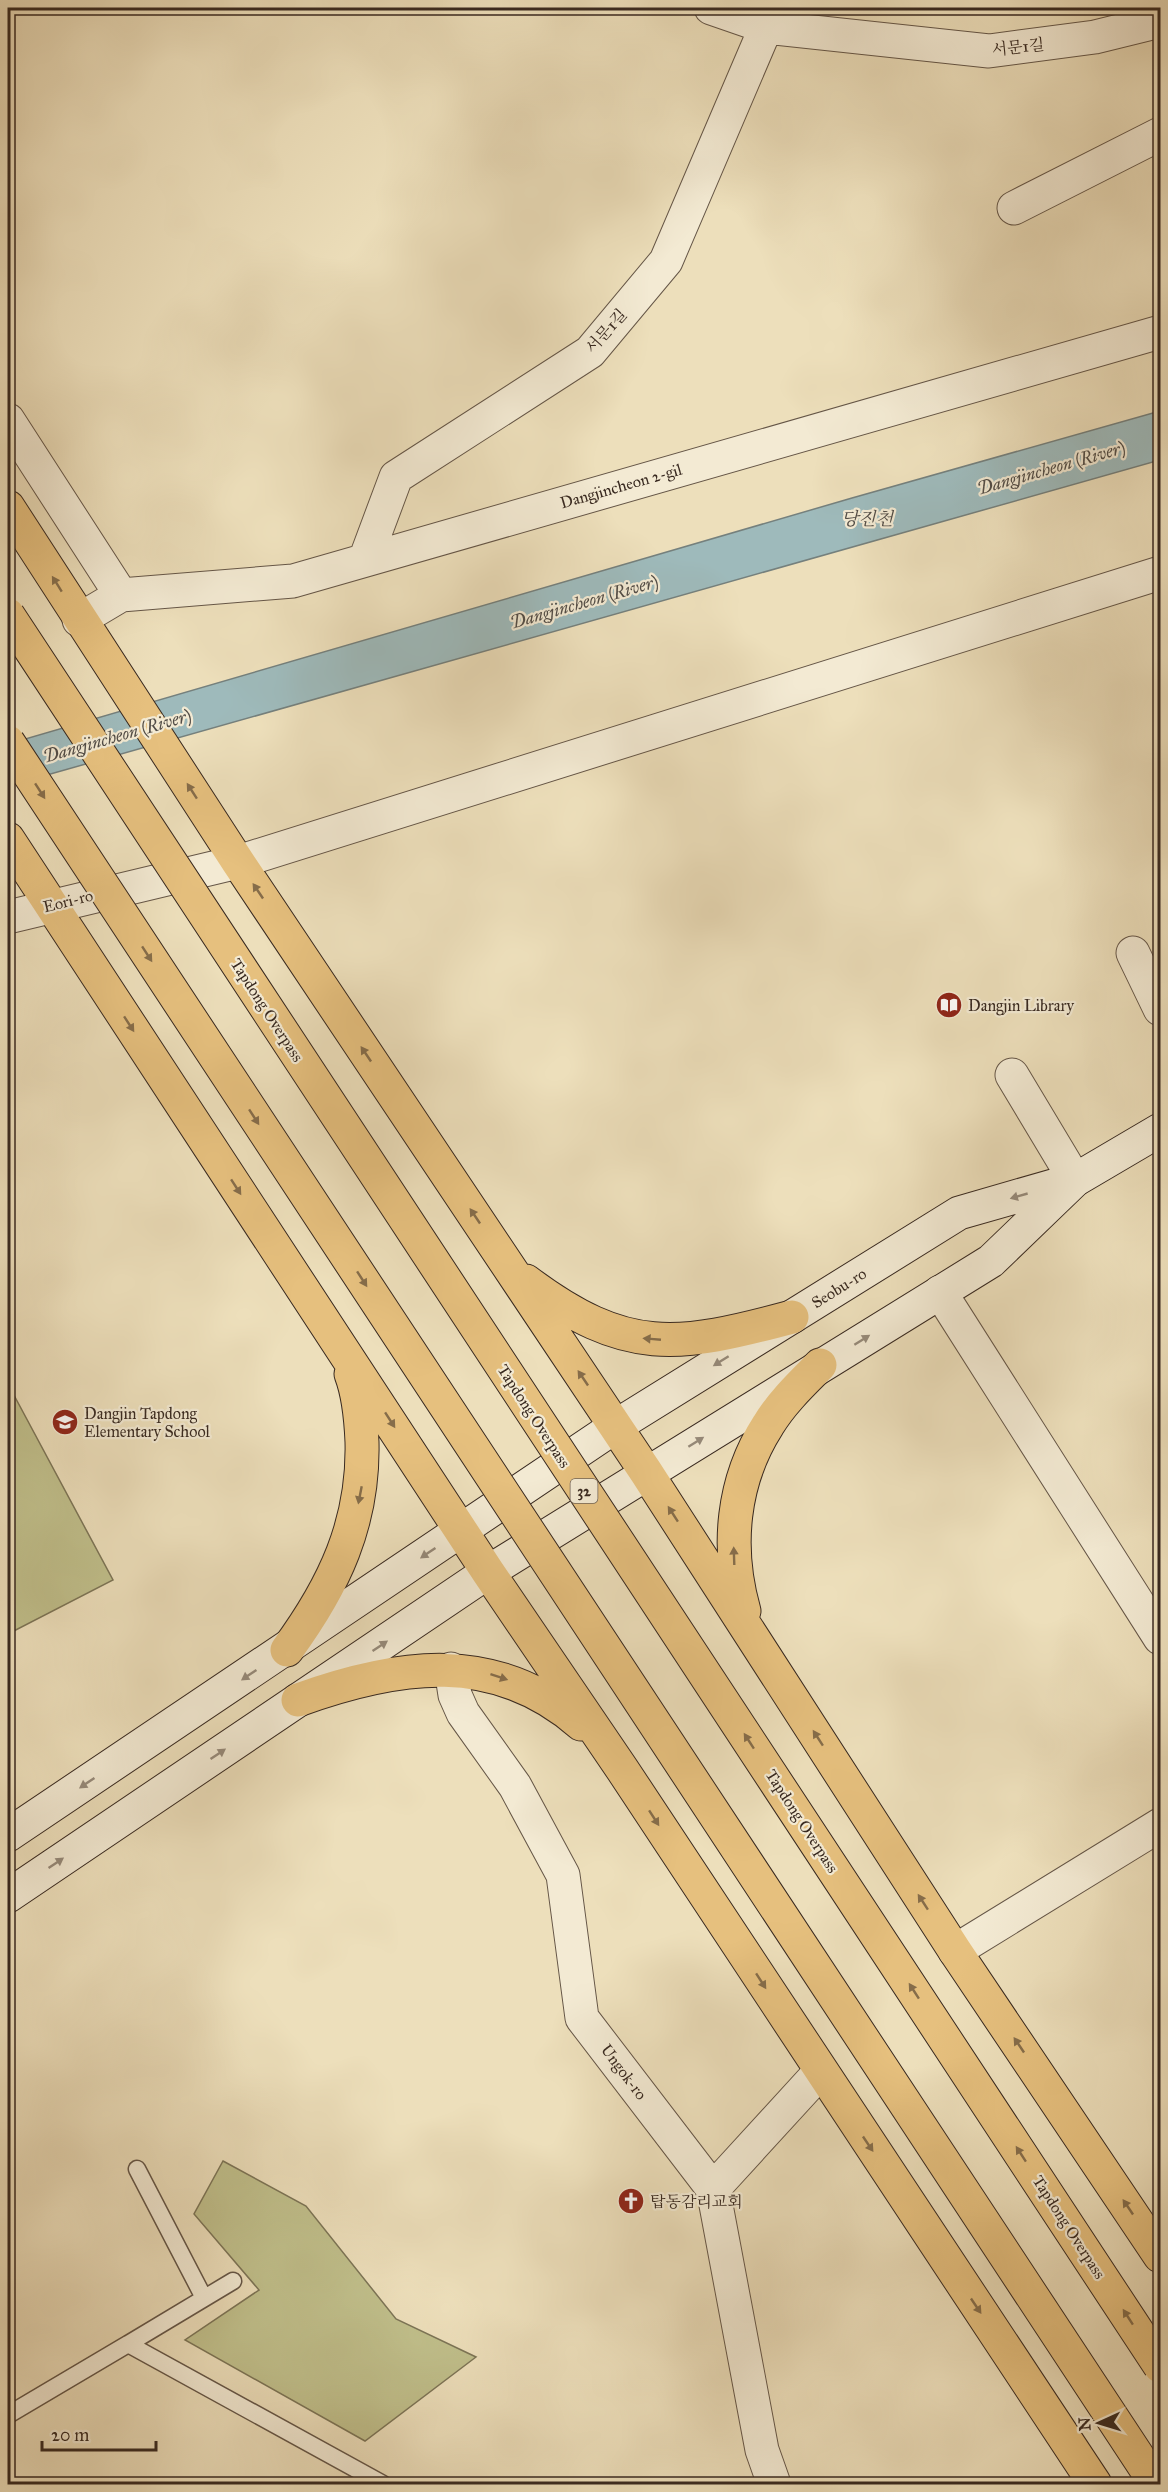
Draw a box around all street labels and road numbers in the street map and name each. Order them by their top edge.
street label: 서문1길 [991,35,1045,59]
street label: 서문1길 [581,305,631,357]
street label: Dangjincheon 2-gil [558,459,685,513]
street label: Eori-ro [41,886,95,916]
street label: Tapdong Overpass [226,955,308,1066]
street label: Seobu-ro [808,1264,870,1312]
street label: Tapdong Overpass [493,1361,575,1472]
road number: 32 [570,1479,598,1503]
street label: Tapdong Overpass [761,1766,843,1877]
street label: Ungok-ro [596,2040,651,2104]
street label: Tapdong Overpass [1028,2172,1110,2283]

